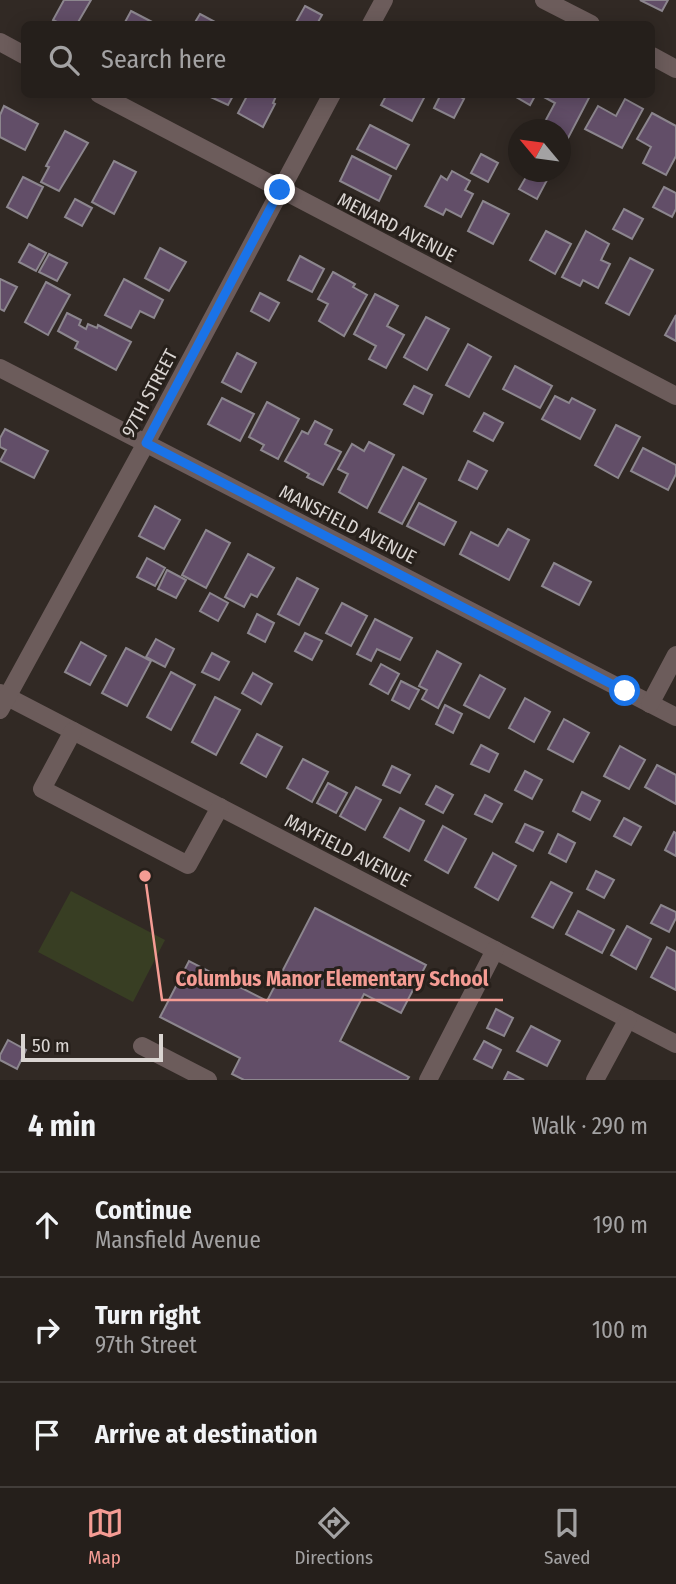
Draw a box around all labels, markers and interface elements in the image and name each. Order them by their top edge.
search box [21,21,655,98]
icon: search [45,41,83,79]
text: Search here [101,44,226,75]
north arrow [508,119,571,182]
route end [264,174,295,205]
street label: MENARD AVENUE [334,188,460,267]
street label: 97TH STREET [117,345,182,441]
street label: MANSFIELD AVENUE [275,480,420,569]
route start [609,675,640,706]
street label: MAYFIELD AVENUE [281,809,415,892]
callout: Columbus Manor Elementary School [162,958,503,1000]
text: Columbus Manor Elementary School [176,966,489,992]
scale bar [21,1031,163,1063]
text: 50 m [32,1034,70,1057]
text: 4 min [28,1108,96,1144]
text: Walk · 290 m [532,1112,648,1140]
text: Continue [95,1195,192,1226]
icon: ahead [28,1206,66,1244]
text: 190 m [593,1211,648,1239]
text: Mansfield Avenue [95,1226,261,1254]
text: Turn right [95,1300,201,1331]
icon: right [28,1311,66,1349]
text: 100 m [592,1316,648,1344]
text: 97th Street [95,1331,197,1359]
icon: arrive [28,1416,66,1454]
text: Arrive at destination [95,1419,318,1450]
tab: Map [86,1504,124,1569]
tab: Directions [295,1504,373,1569]
tab: Saved [544,1504,590,1569]

